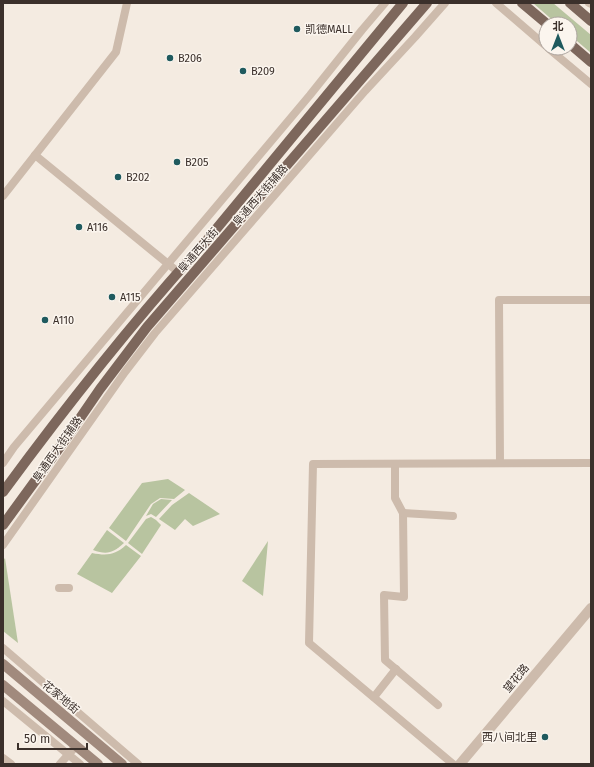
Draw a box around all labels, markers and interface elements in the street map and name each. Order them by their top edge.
north arrow [538,16,578,56]
text: 北 [553,20,564,33]
place label: 凯德MALL [305,23,353,36]
marker: 凯德MALL [292,24,302,34]
place label: B206 [178,52,202,65]
marker: B206 [165,53,175,63]
place label: B209 [251,65,275,78]
marker: B209 [238,66,248,76]
place label: B205 [185,156,209,169]
marker: B205 [172,157,182,167]
street label: 阜通西大街辅路 [230,162,291,229]
place label: B202 [126,171,149,184]
marker: B202 [113,172,123,182]
place label: A116 [87,221,108,234]
marker: A116 [74,222,84,232]
street label: 阜通西大街 [175,225,221,275]
place label: A115 [120,291,141,304]
marker: A115 [107,292,117,302]
place label: A110 [53,314,74,327]
marker: A110 [40,315,50,325]
street label: 阜通西大街辅路 [30,414,85,485]
street label: 望花路 [501,662,532,695]
street label: 花家地街 [40,678,82,717]
scale bar [18,725,87,751]
place label: 西八间北里 [482,731,537,744]
text: 50 m [24,732,50,746]
marker: 西八间北里 [540,732,550,742]

